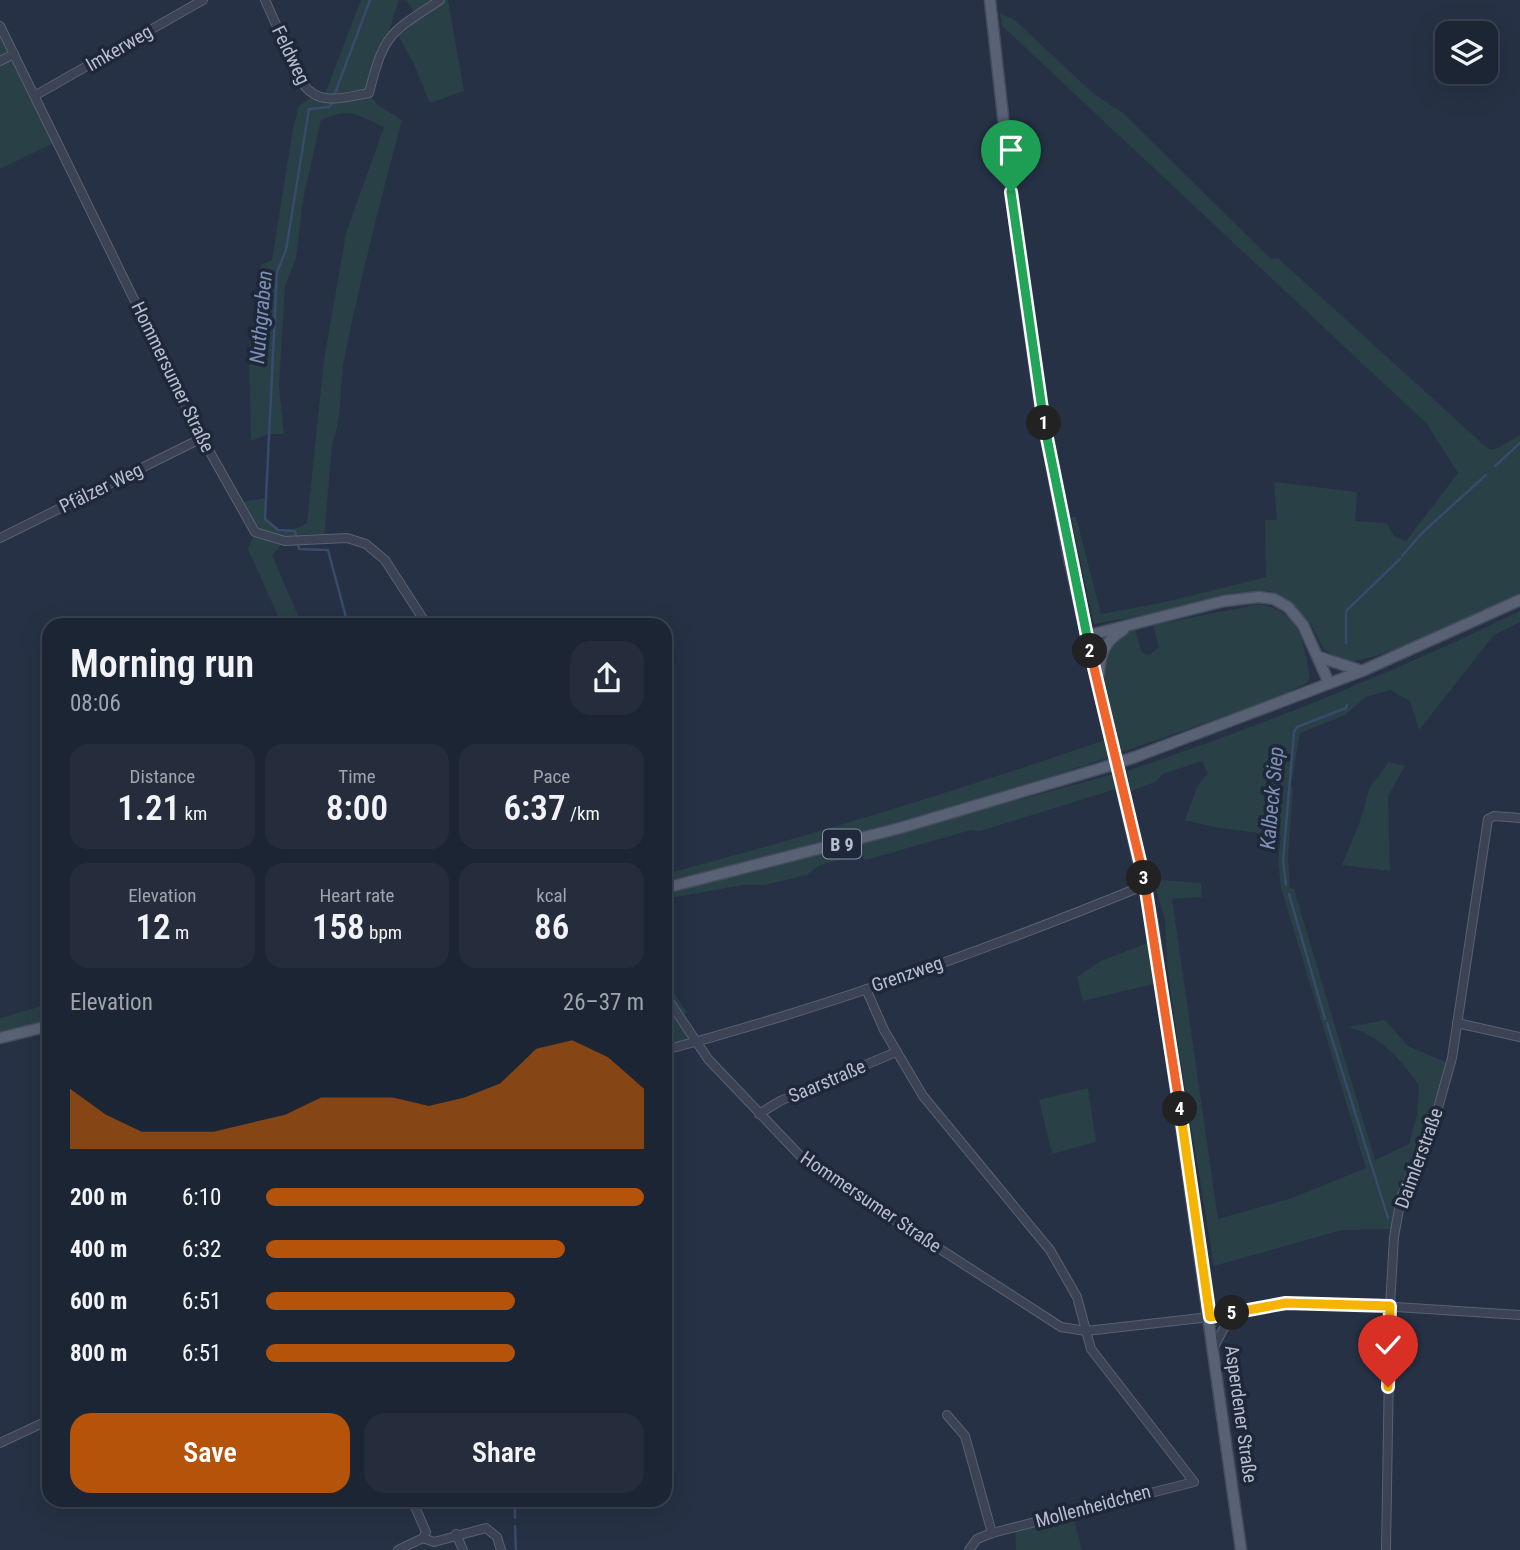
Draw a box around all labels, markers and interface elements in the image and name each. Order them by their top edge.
street label: Imkerweg [82,20,156,76]
map controls [1435,21,1498,84]
button: layers [1435,21,1498,84]
street label: Feldweg [267,22,315,88]
pin [981,120,1041,192]
icon: arrive [992,131,1030,169]
water label: Nuthgraben [245,269,277,365]
street label: Hommersumer Straße [127,298,219,456]
pin: 1 [1026,406,1062,440]
text: 1 [1039,411,1048,434]
street label: Pfälzer Weg [56,458,146,518]
pin: 2 [1072,634,1108,668]
text: 2 [1085,639,1094,662]
button: share [570,641,644,715]
text: Morning run [70,642,254,686]
text: 08:06 [70,690,121,717]
water label: Kalbeck Siep [1256,745,1288,851]
text: Distance [130,765,195,788]
text: Time [338,765,376,788]
text: Pace [533,765,570,788]
text: 1.21 [117,788,180,829]
text: 8:00 [326,788,388,829]
text: 6:37 [503,788,566,829]
text: km [180,802,207,825]
text: /km [566,802,600,825]
road number: B 9 [823,830,861,858]
pin: 3 [1126,860,1162,896]
text: 3 [1139,866,1148,889]
text: Elevation [128,884,197,907]
text: Heart rate [319,884,395,907]
text: kcal [536,884,567,907]
text: 12 [135,907,171,948]
text: 158 [312,907,365,948]
text: 86 [534,907,569,948]
text: m [171,921,189,944]
text: bpm [365,921,402,944]
street label: Grenzweg [868,951,946,997]
text: Elevation [70,989,153,1016]
text: 26–37 m [563,989,644,1016]
street label: Saarstraße [785,1054,869,1108]
pin: 4 [1162,1092,1198,1126]
text: 4 [1175,1097,1184,1120]
street label: Daimlerstraße [1390,1105,1448,1211]
street label: Hommersumer Straße [796,1146,946,1258]
text: 200 m [70,1184,127,1211]
text: 6:10 [182,1184,221,1211]
text: 400 m [70,1236,127,1263]
text: 6:32 [182,1236,221,1263]
text: 600 m [70,1288,127,1315]
text: 6:51 [182,1288,221,1315]
pin: 5 [1214,1296,1250,1330]
text: 5 [1227,1301,1236,1324]
pin [1358,1315,1418,1387]
icon: check [1369,1326,1407,1364]
text: 800 m [70,1340,127,1367]
text: 6:51 [182,1340,221,1367]
street label: Asperdener Straße [1220,1344,1262,1484]
button: Save [70,1413,350,1493]
button: Share [364,1413,644,1493]
street label: Mollenheidchen [1033,1480,1153,1532]

